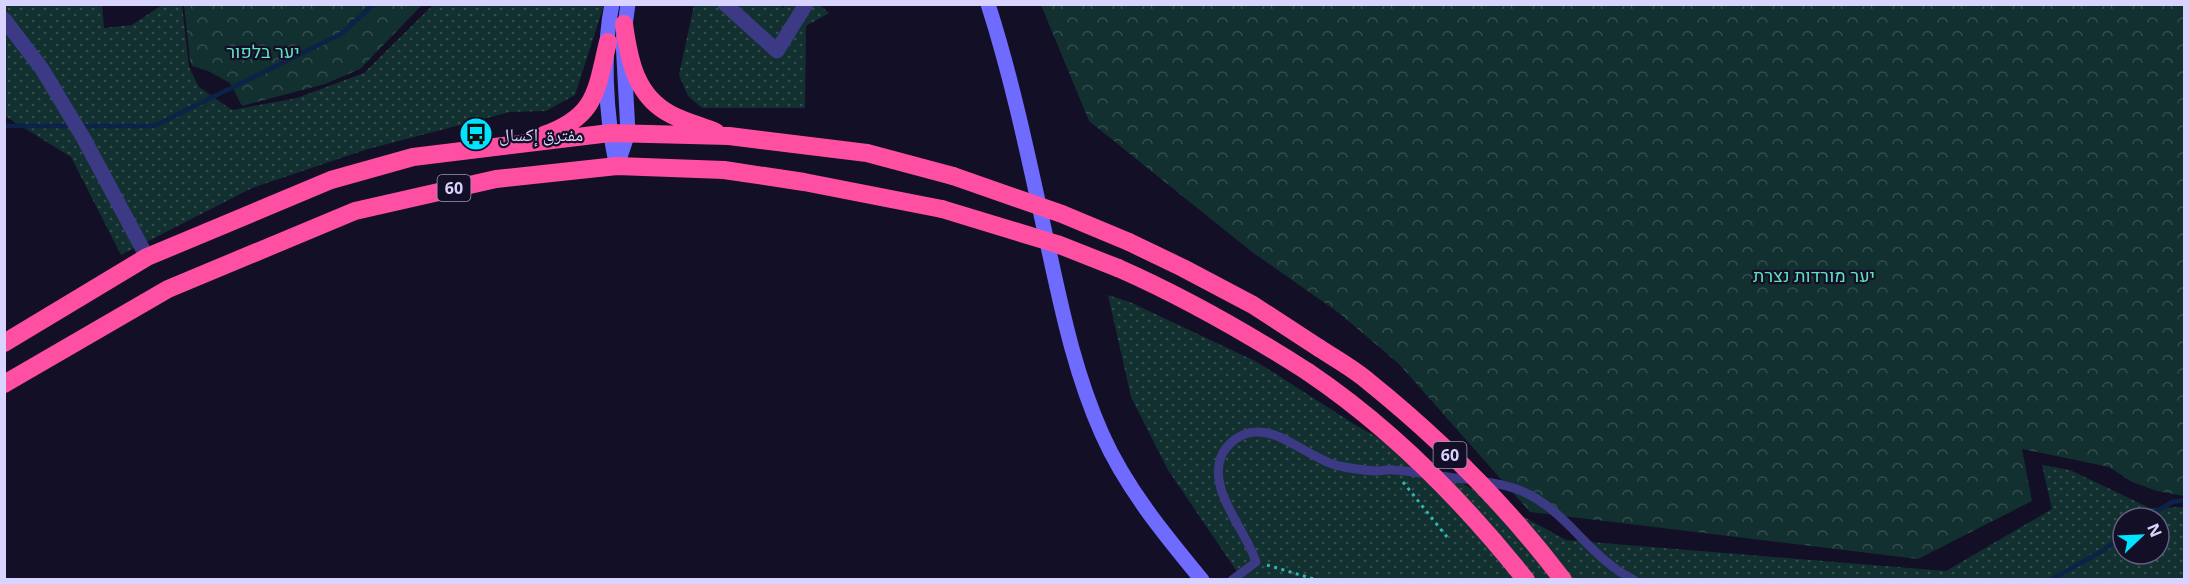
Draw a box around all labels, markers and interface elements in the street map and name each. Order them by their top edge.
park label: יער בלפור [226,39,300,63]
bus stop icon: مفترق إكسال [458,116,494,152]
place label: مفترق إكسال [499,122,583,147]
road number: 60 [438,175,470,201]
park label: יער מורדות נצרת [1753,263,1875,287]
road number: 60 [1434,442,1466,468]
north arrow [2111,506,2171,566]
text: N [2142,520,2167,540]

